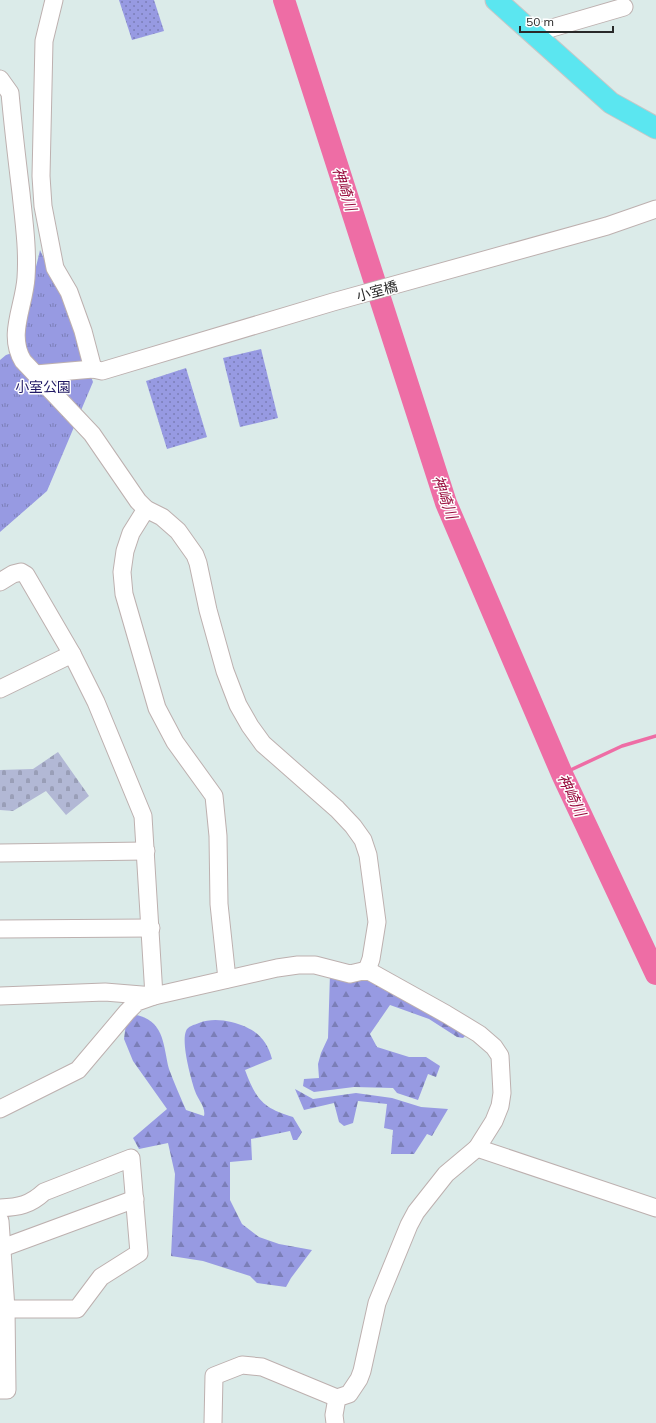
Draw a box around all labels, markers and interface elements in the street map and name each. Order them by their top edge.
scale bar [520,8,613,34]
text: 50 m [526,14,554,29]
water label: 神崎川 [329,165,362,215]
street label: 小室橋 [354,277,400,305]
park label: 小室公園 [15,378,71,396]
water label: 神崎川 [428,473,462,523]
water label: 神崎川 [554,771,591,821]

